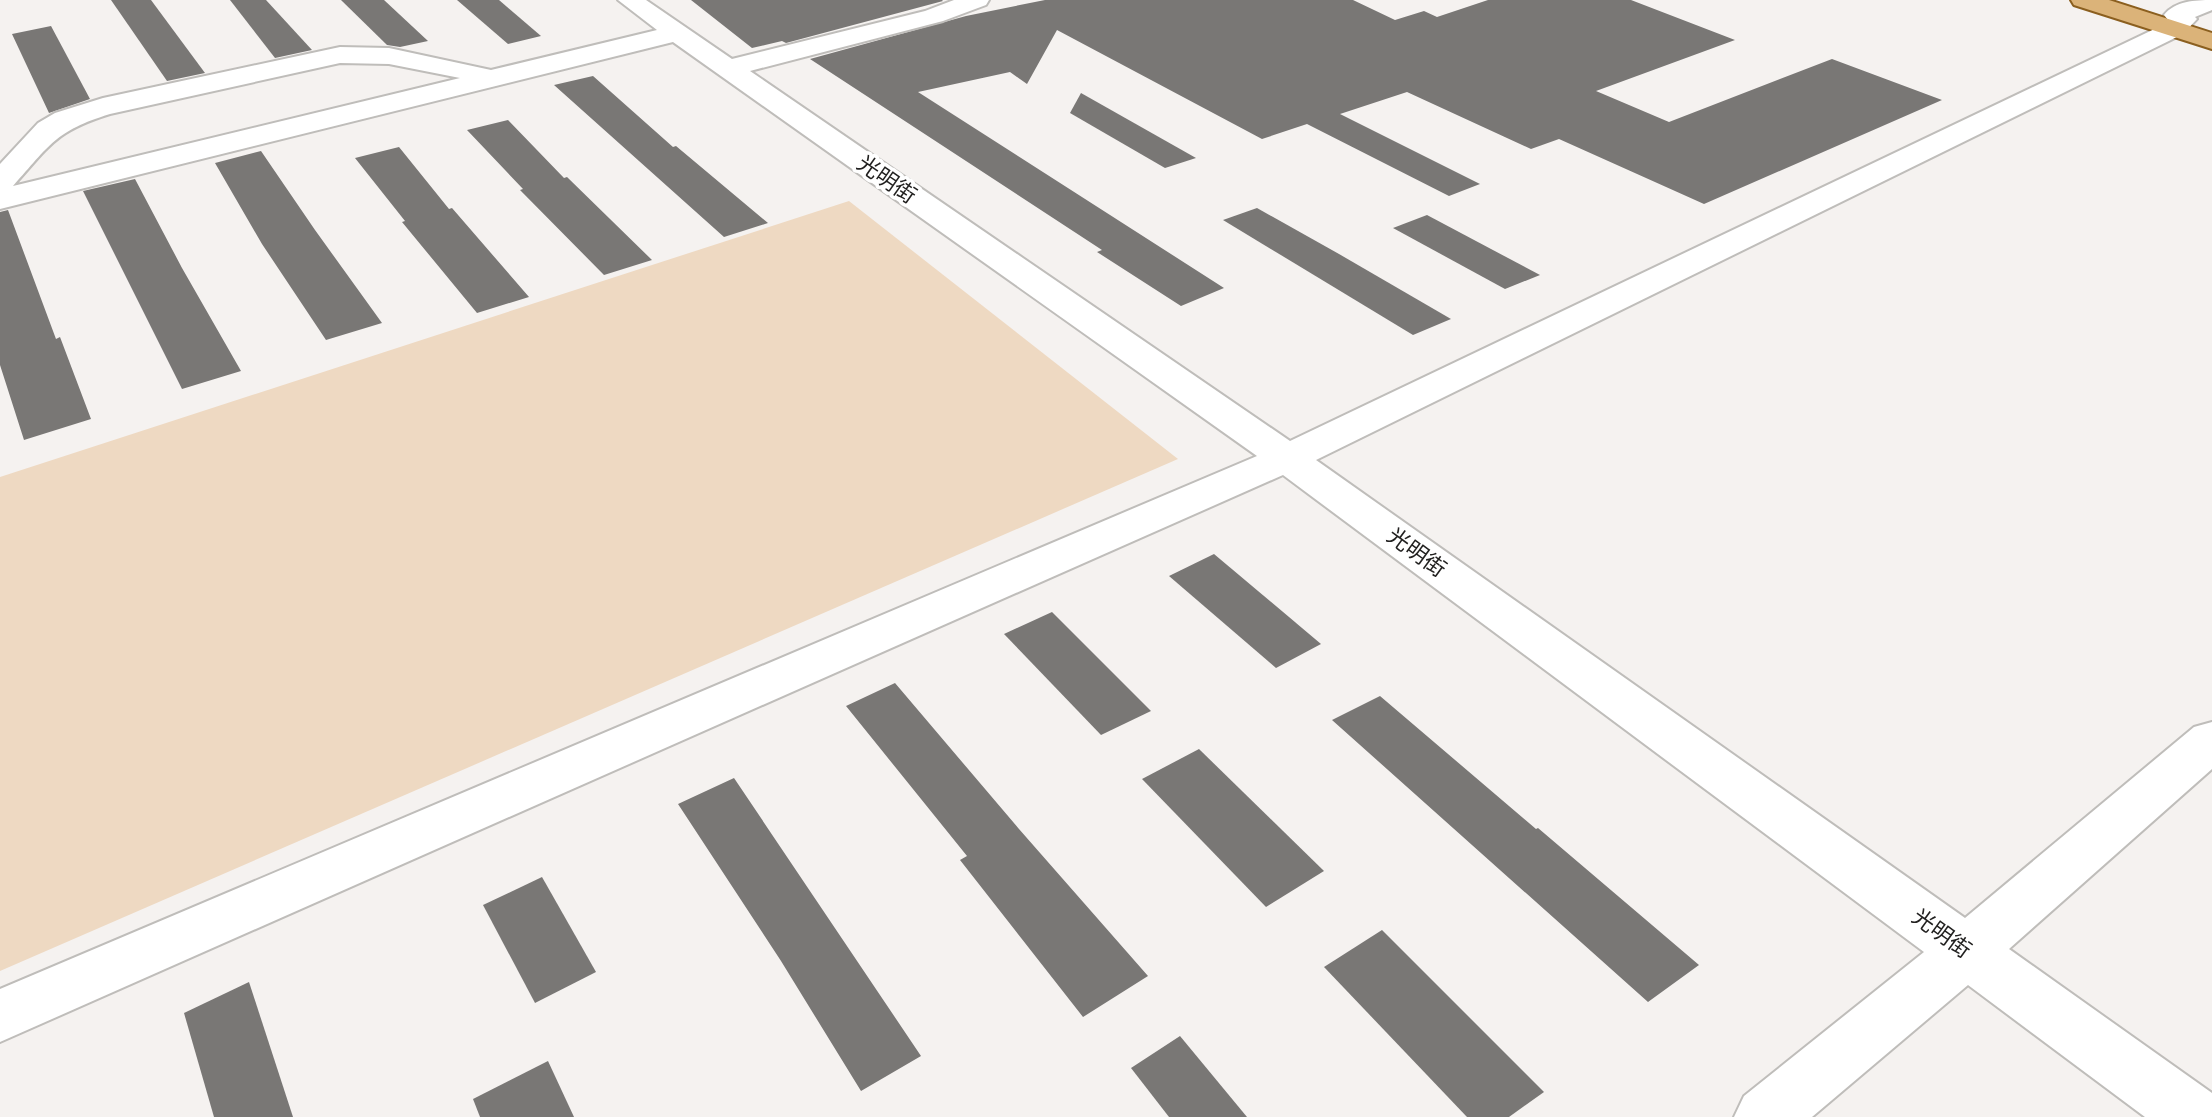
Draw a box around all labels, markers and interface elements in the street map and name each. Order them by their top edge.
street label: 光明街 [852,145,924,209]
street label: 光明街 [1382,518,1454,583]
street label: 光明街 [1907,899,1979,964]

